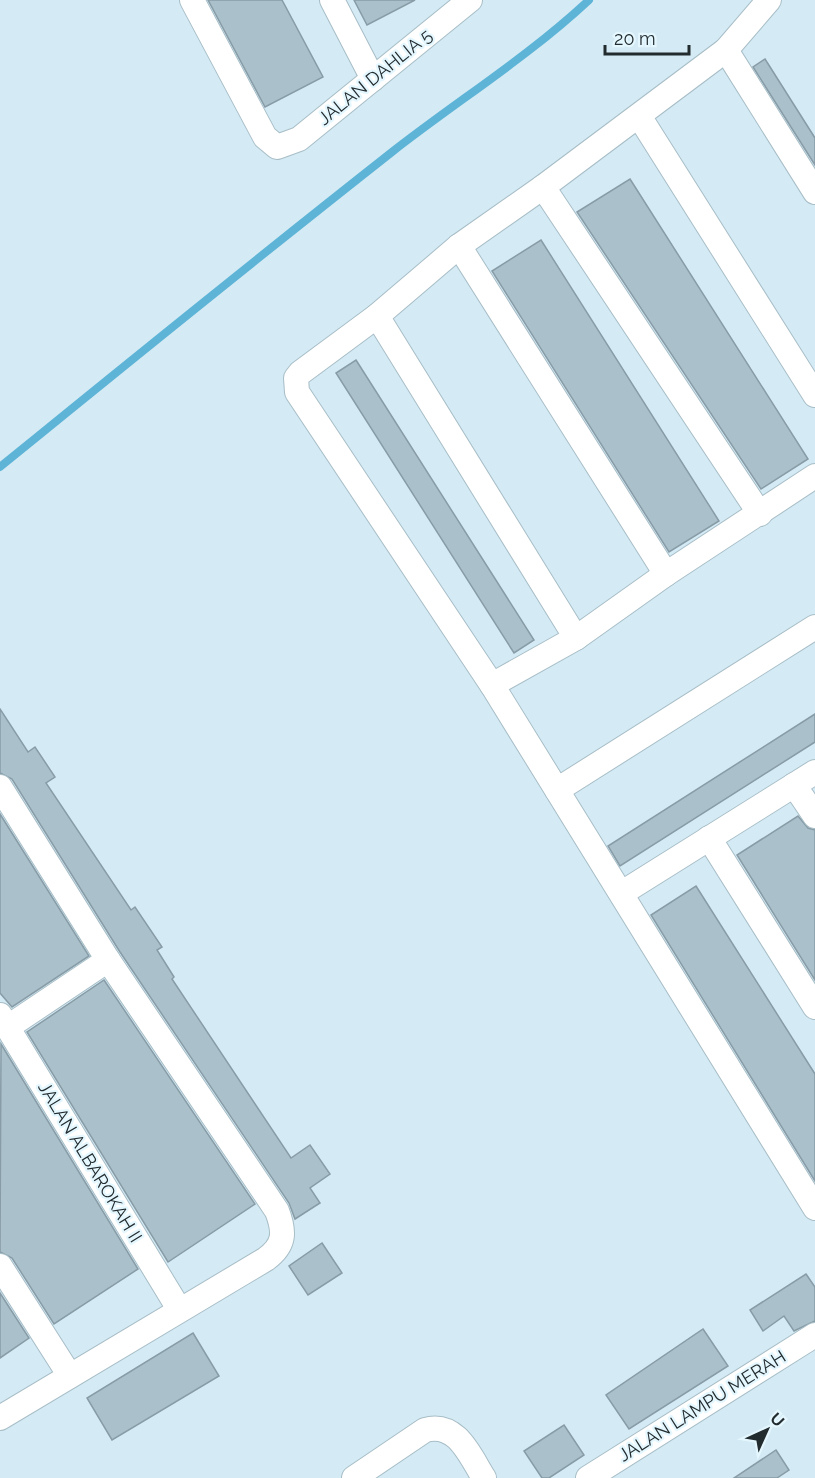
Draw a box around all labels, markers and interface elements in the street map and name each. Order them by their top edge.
scale bar [605,18,689,56]
street label: JALAN DAHLIA 5 [313,24,436,129]
text: 20 m [614,28,656,49]
street label: JALAN ALBAROKAH II [34,1078,147,1246]
street label: JALAN LAMPU MERAH [614,1346,790,1466]
north arrow [737,1400,797,1460]

